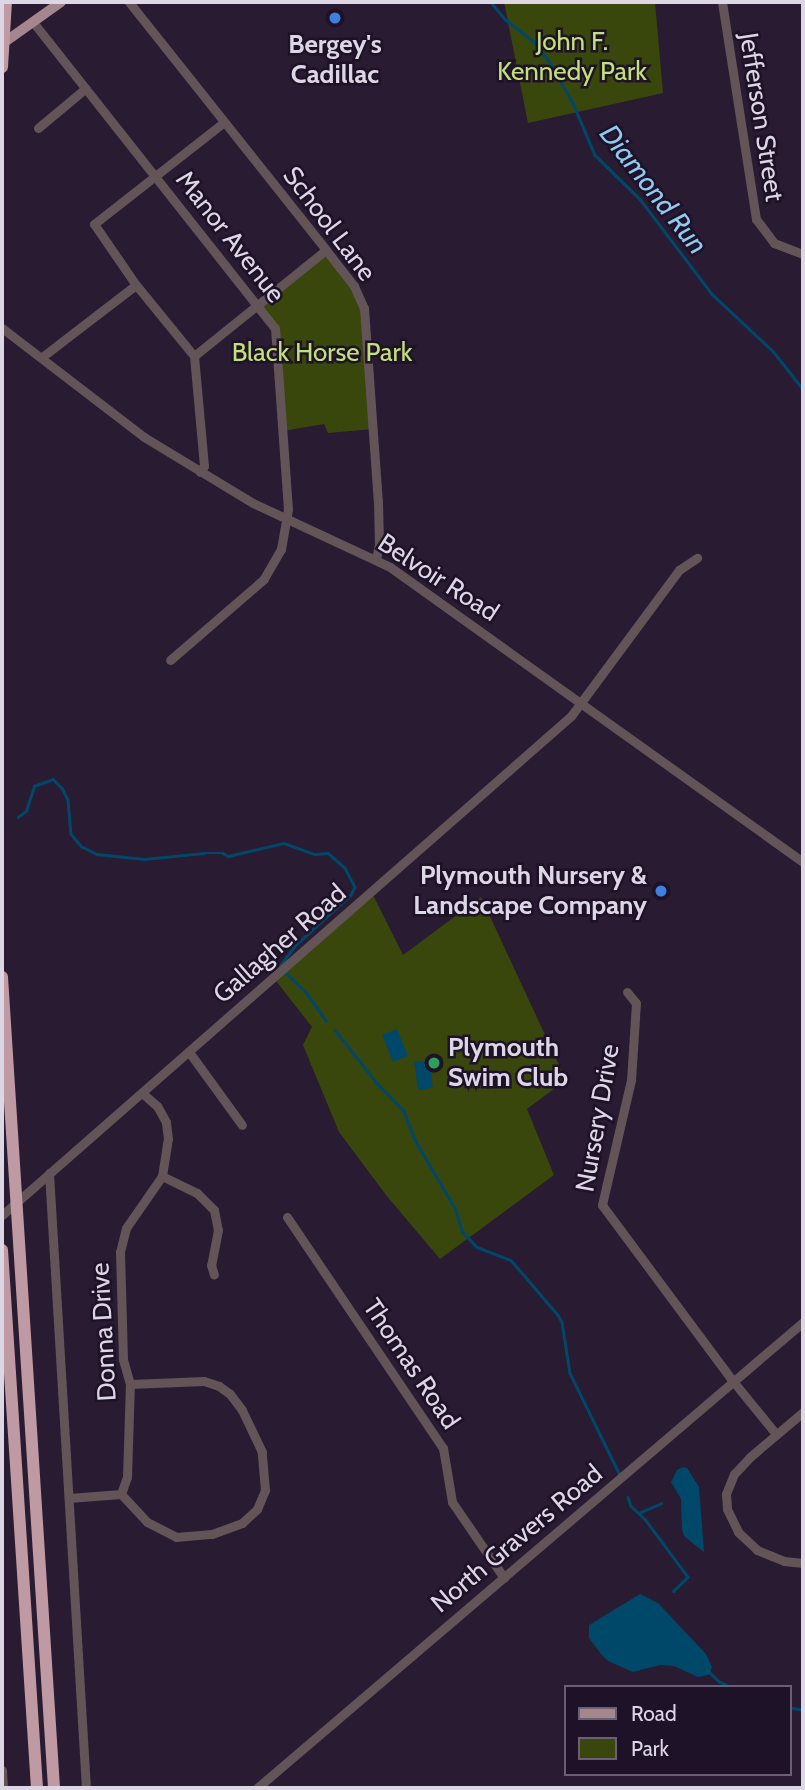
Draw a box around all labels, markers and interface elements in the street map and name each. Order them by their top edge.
marker: Bergey's Cadillac [327,10,343,26]
park label: John F. Kennedy Park [497,26,647,88]
place label: Bergey's Cadillac [288,29,382,90]
street label: Jefferson Street [732,30,790,204]
water label: Diamond Run [593,118,715,260]
street label: School Lane [276,161,382,287]
street label: Manor Avenue [169,165,291,309]
park label: Black Horse Park [232,337,412,369]
street label: Belvoir Road [372,527,504,629]
place label: Plymouth Nursery & Landscape Company [413,860,647,922]
street label: Gallagher Road [207,878,353,1010]
marker: Plymouth Nursery & Landscape Company [653,883,669,899]
place label: Plymouth Swim Club [448,1032,568,1094]
street label: Nursery Drive [570,1042,626,1194]
marker: Plymouth Swim Club [426,1055,442,1071]
street label: Donna Drive [85,1262,123,1402]
street label: Thomas Road [356,1293,466,1435]
street label: North Gravers Road [425,1458,609,1620]
legend [564,1685,791,1776]
text: Road [631,1701,677,1726]
text: Park [631,1736,669,1761]

